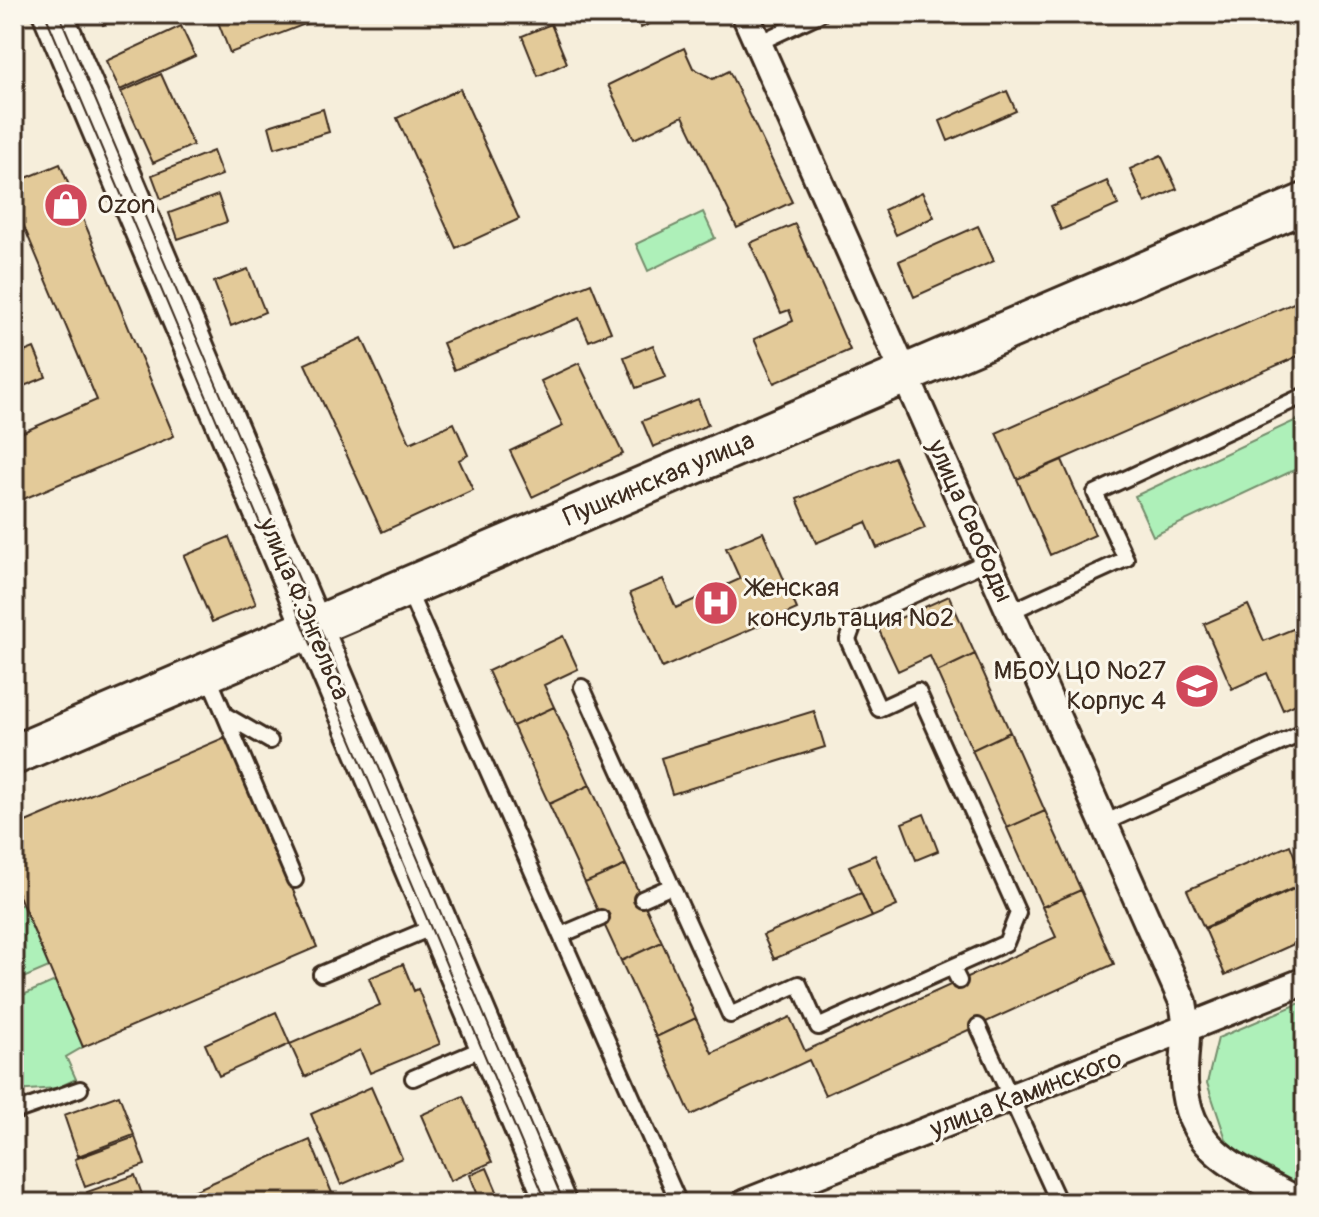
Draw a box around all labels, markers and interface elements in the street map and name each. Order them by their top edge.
shop icon: Ozon [42,181,90,229]
place label: Ozon [97,189,155,221]
street label: Пушкинская улица [559,424,759,534]
street label: улица Свободы [920,434,1020,607]
street label: улица Ф.Энгельса [251,512,357,705]
place label: Женская консультация №2 [743,572,954,634]
hospital icon: Женская консультация №2 [692,579,740,627]
place label: МБОУ ЦО №27 Корпус 4 [993,655,1166,717]
school or university icon: МБОУ ЦО №27 Корпус 4 [1173,662,1221,710]
street label: улица Каминского [925,1043,1126,1146]

